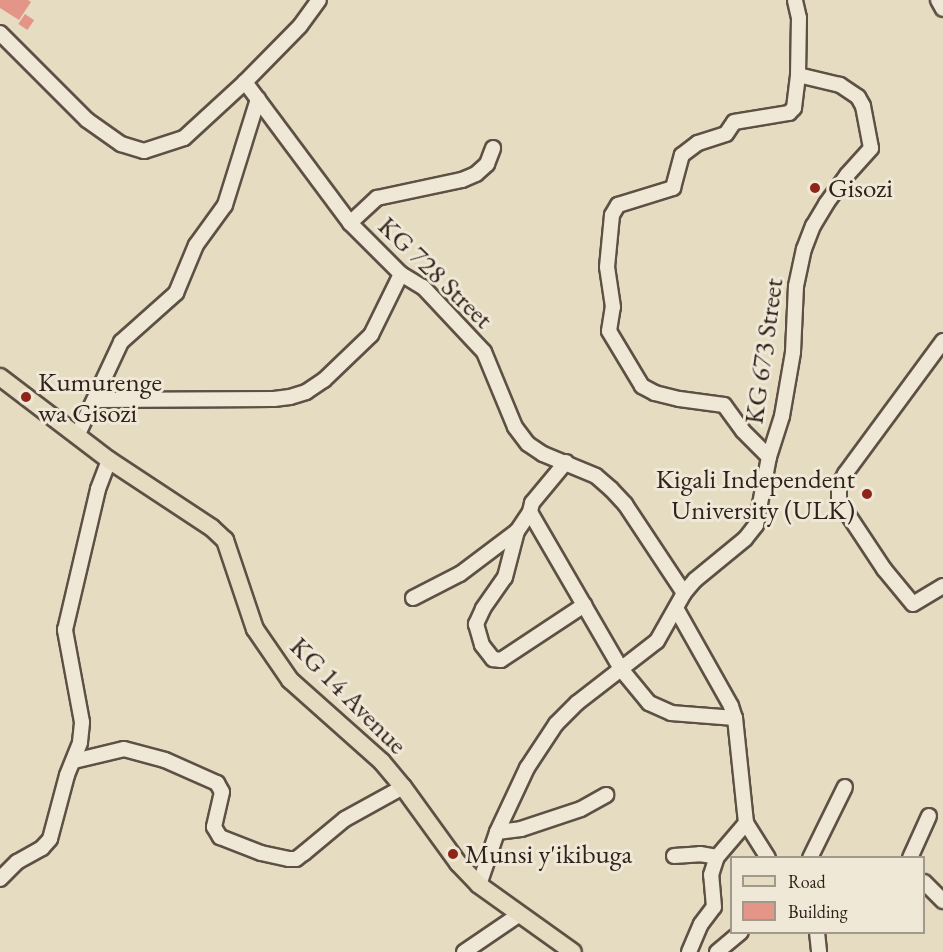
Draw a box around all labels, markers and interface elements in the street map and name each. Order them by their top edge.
place label: Gisozi [828,172,893,204]
marker: Gisozi [806,179,824,197]
street label: KG 728 Street [372,209,500,335]
street label: KG 673 Street [737,276,789,426]
place label: Kumurenge wa Gisozi [38,365,162,428]
marker: Kumurenge wa Gisozi [19,390,33,404]
place label: Kigali Independent University (ULK) [656,462,855,525]
marker: Kigali Independent University (ULK) [860,487,874,501]
street label: KG 14 Avenue [284,630,414,760]
place label: Munsi y'ikibuga [465,838,632,870]
marker: Munsi y'ikibuga [446,847,460,861]
legend [730,856,925,934]
text: Road [788,870,826,893]
text: Building [788,900,848,923]

